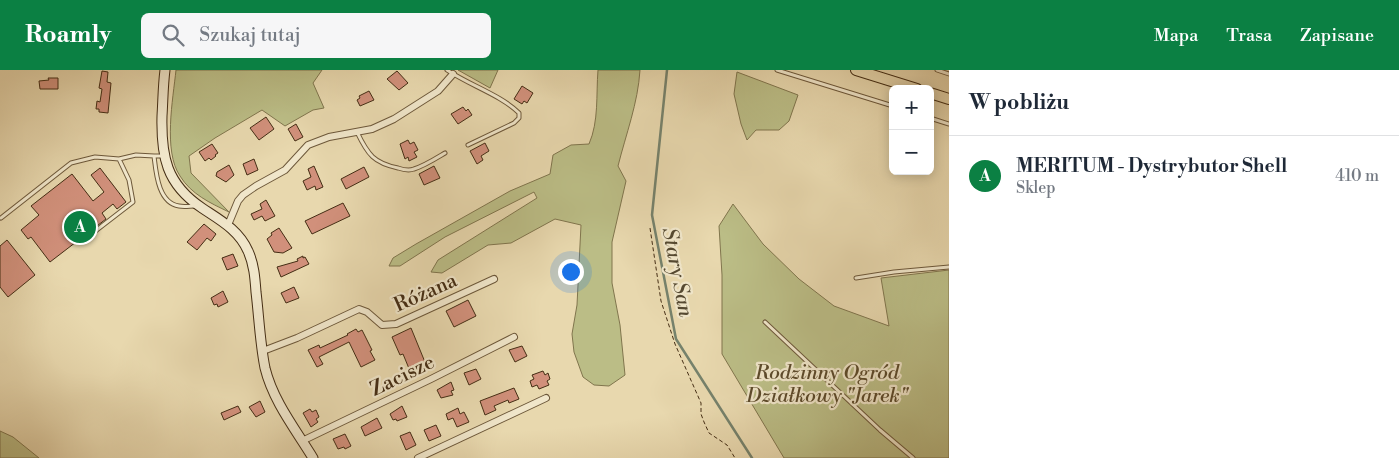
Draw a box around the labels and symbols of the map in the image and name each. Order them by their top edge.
pin: A [64,208,96,246]
water label: Stary San [656,225,698,319]
your location [558,259,584,285]
street label: Różana [390,268,462,318]
street label: Zacisze [366,350,439,403]
park label: Rodzinny Ogród Działkowy "Jarek" [745,361,910,409]

